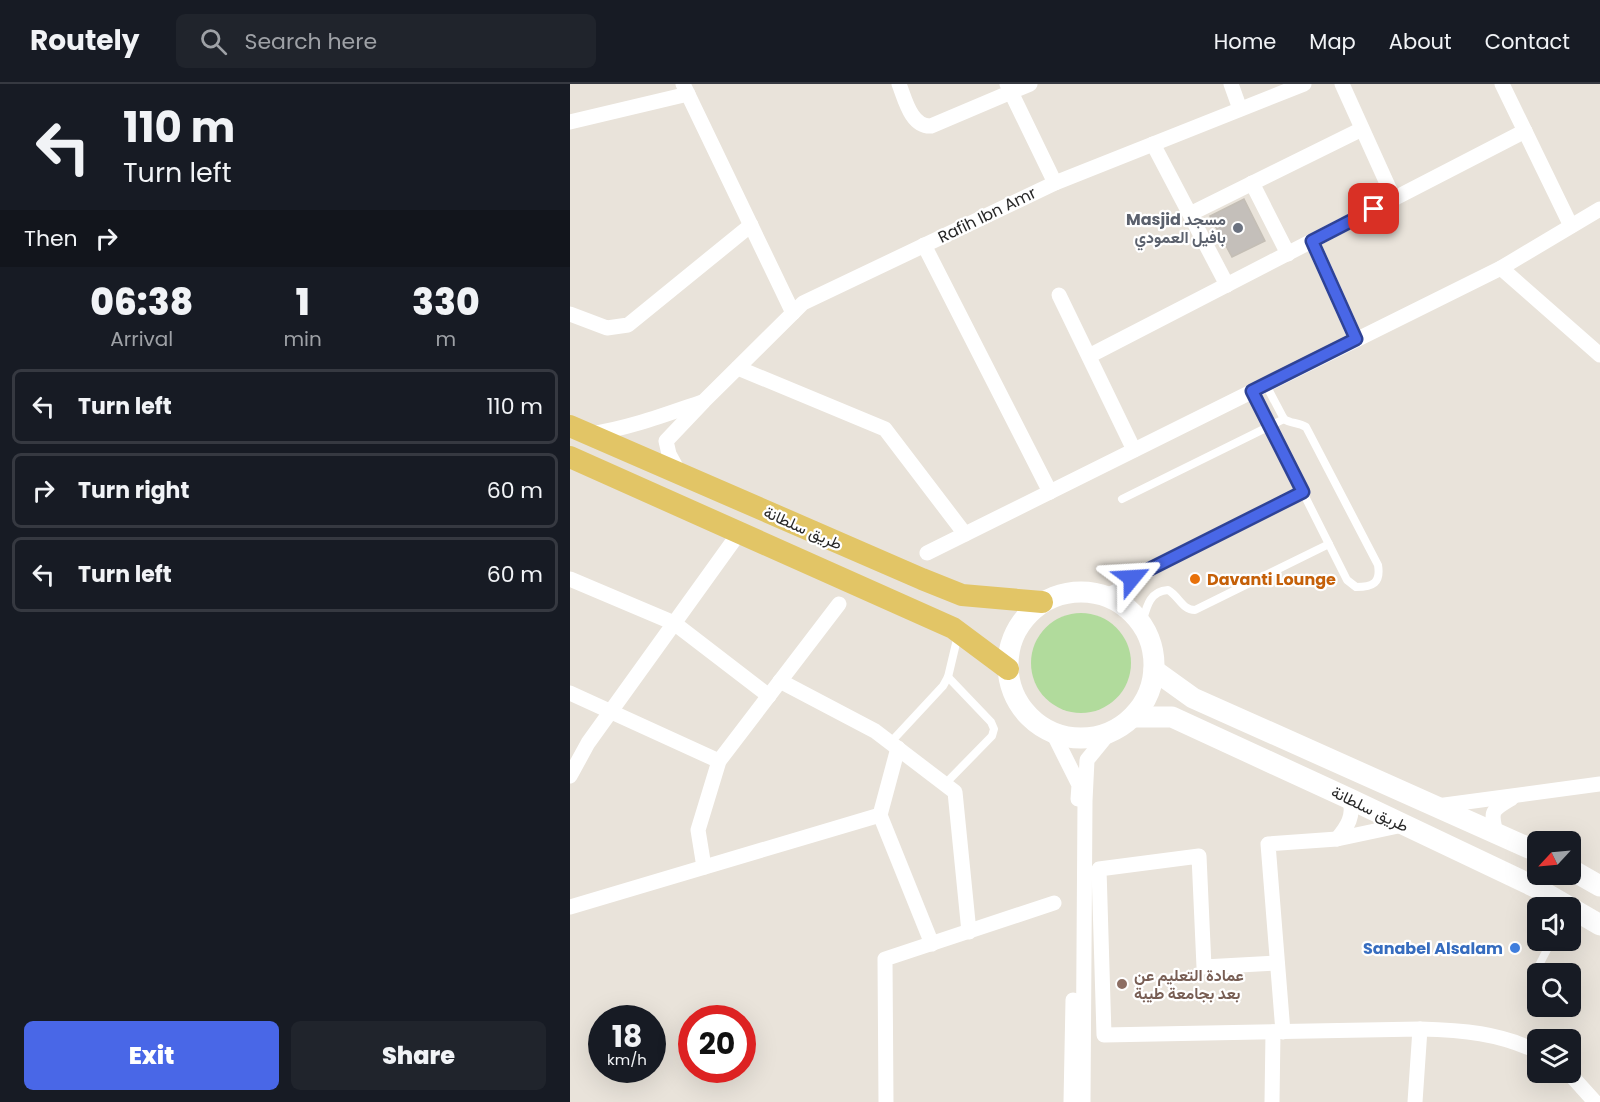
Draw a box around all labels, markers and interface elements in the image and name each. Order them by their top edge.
search box [176,14,596,68]
text: Routely [30,21,140,60]
icon: search [197,25,230,58]
text: Search here [245,26,377,57]
text: Home [1214,27,1276,56]
text: Map [1309,27,1356,56]
text: About [1389,27,1452,56]
text: Contact [1485,27,1570,56]
text: 110 m [123,98,235,157]
icon: left [24,108,102,186]
text: Turn left [123,154,232,191]
street label: Rafih Ibn Amr [934,181,1040,249]
pin [1348,183,1399,234]
icon: arrive [1357,192,1390,225]
place label: Masjid مسجد بافيل العمودي [1126,208,1226,251]
marker: Masjid مسجد بافيل العمودي [1231,221,1245,235]
icon: right [90,222,123,255]
text: Then [24,223,78,254]
text: 06:38 [90,277,193,328]
text: 1 [296,277,310,328]
text: 330 [412,277,480,328]
text: Arrival [110,325,173,353]
text: min [283,325,322,353]
text: m [436,325,456,353]
icon: left [27,390,60,423]
text: Turn left [78,391,172,422]
text: 110 m [487,391,543,422]
icon: right [27,474,60,507]
text: Turn right [78,475,189,506]
text: 60 m [487,475,543,506]
street label: طريق سلطانة [760,500,846,556]
position arrow [1100,546,1164,610]
icon: left [27,558,60,591]
text: Turn left [78,559,172,590]
text: 60 m [487,559,543,590]
place label: Davanti Lounge [1207,568,1336,591]
marker: Davanti Lounge [1188,572,1202,586]
street label: طريق سلطانة [1327,780,1413,838]
north arrow [1527,831,1581,885]
map controls [1527,831,1581,1083]
button: sound [1527,897,1581,951]
place label: Sanabel Alsalam [1363,937,1503,960]
marker: Sanabel Alsalam [1508,941,1522,955]
button: search [1527,963,1581,1017]
place label: عمادة التعليم عن بعد بجامعة طيبة [1134,964,1244,1005]
marker: عمادة التعليم عن بعد بجامعة طيبة [1115,977,1129,991]
speed limit sign: 20 [678,1005,756,1083]
text: 18 [612,1015,642,1058]
button: Exit [24,1021,279,1090]
button: Share [291,1021,546,1090]
button: layers [1527,1029,1581,1083]
text: km/h [607,1049,647,1070]

